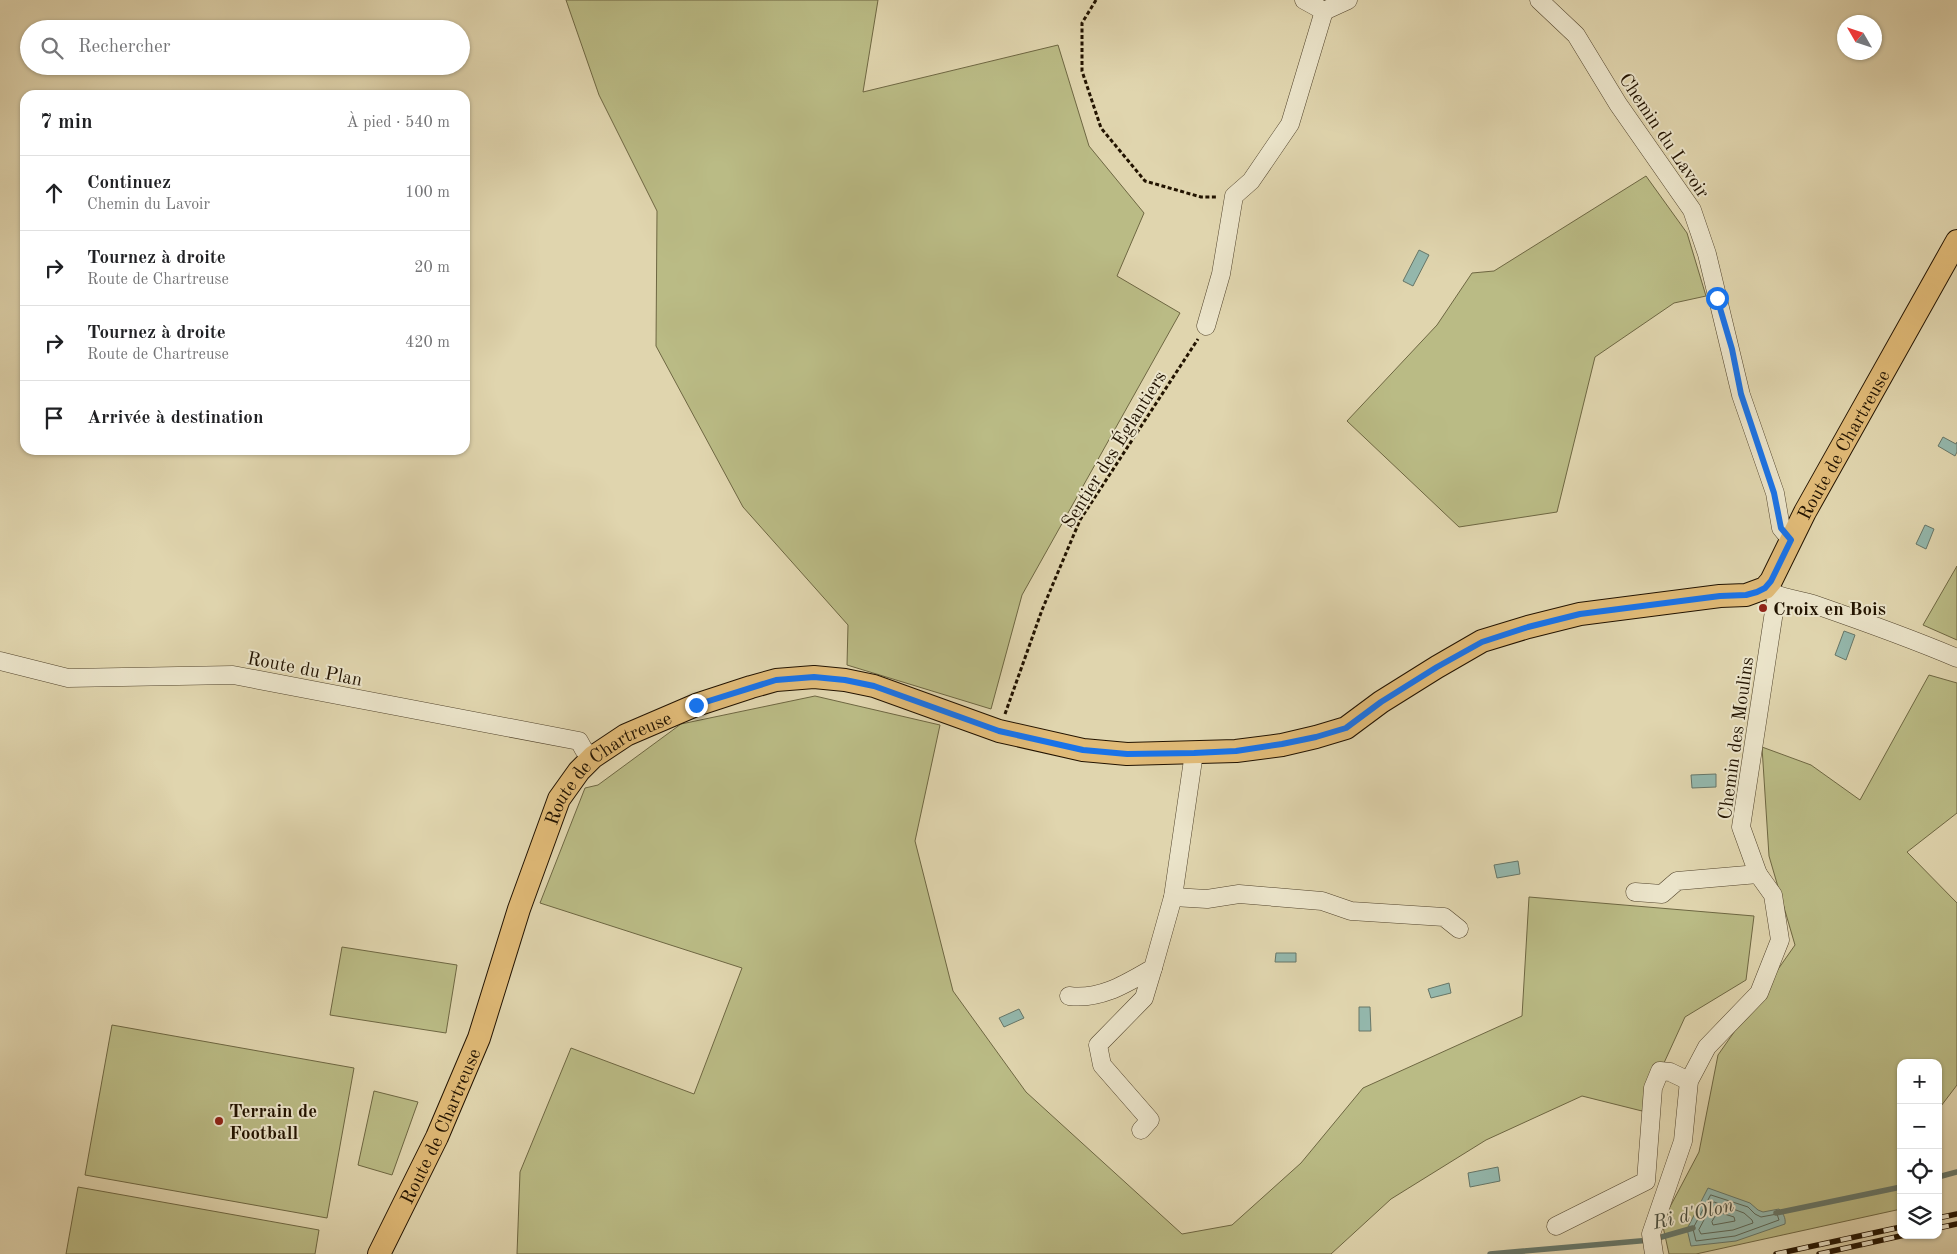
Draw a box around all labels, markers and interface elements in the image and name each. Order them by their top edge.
north arrow [1837,15,1882,60]
search box [20,20,470,75]
icon: search [38,34,66,62]
text: Rechercher [78,38,171,57]
street label: Chemin du Lavoir [1614,71,1712,202]
text: 7 min [40,112,93,133]
text: À pied · 540 m [347,115,450,131]
text: Continuez [87,174,171,193]
icon: ahead [40,179,68,207]
text: 100 m [405,185,450,201]
text: Chemin du Lavoir [87,197,210,213]
text: Tournez à droite [87,249,226,268]
icon: right [40,254,68,282]
text: 20 m [414,260,450,276]
text: Route de Chartreuse [87,272,229,288]
route start [1706,287,1729,310]
text: Tournez à droite [87,324,226,343]
icon: right [40,329,68,357]
text: 420 m [405,335,450,351]
text: Route de Chartreuse [87,347,229,363]
street label: Sentier des Églantiers [1056,366,1171,532]
street label: Route de Chartreuse [1796,368,1895,524]
icon: arrive [40,404,68,432]
text: Arrivée à destination [87,409,263,428]
place label: Croix en Bois [1773,601,1886,620]
marker: Croix en Bois [1757,602,1769,614]
street label: Route du Plan [245,650,364,691]
street label: Chemin des Moulins [1717,656,1758,821]
route end [685,694,708,717]
street label: Route de Chartreuse [543,710,675,828]
street label: Route de Chartreuse [398,1046,485,1208]
map controls [1897,1059,1942,1239]
button: + [1897,1059,1942,1104]
place label: Terrain de Football [229,1103,317,1144]
button: − [1897,1104,1942,1149]
marker: Terrain de Football [213,1115,225,1127]
button: locate [1897,1149,1942,1194]
button: layers [1897,1194,1942,1239]
water label: Ri d'Olon [1650,1196,1736,1234]

